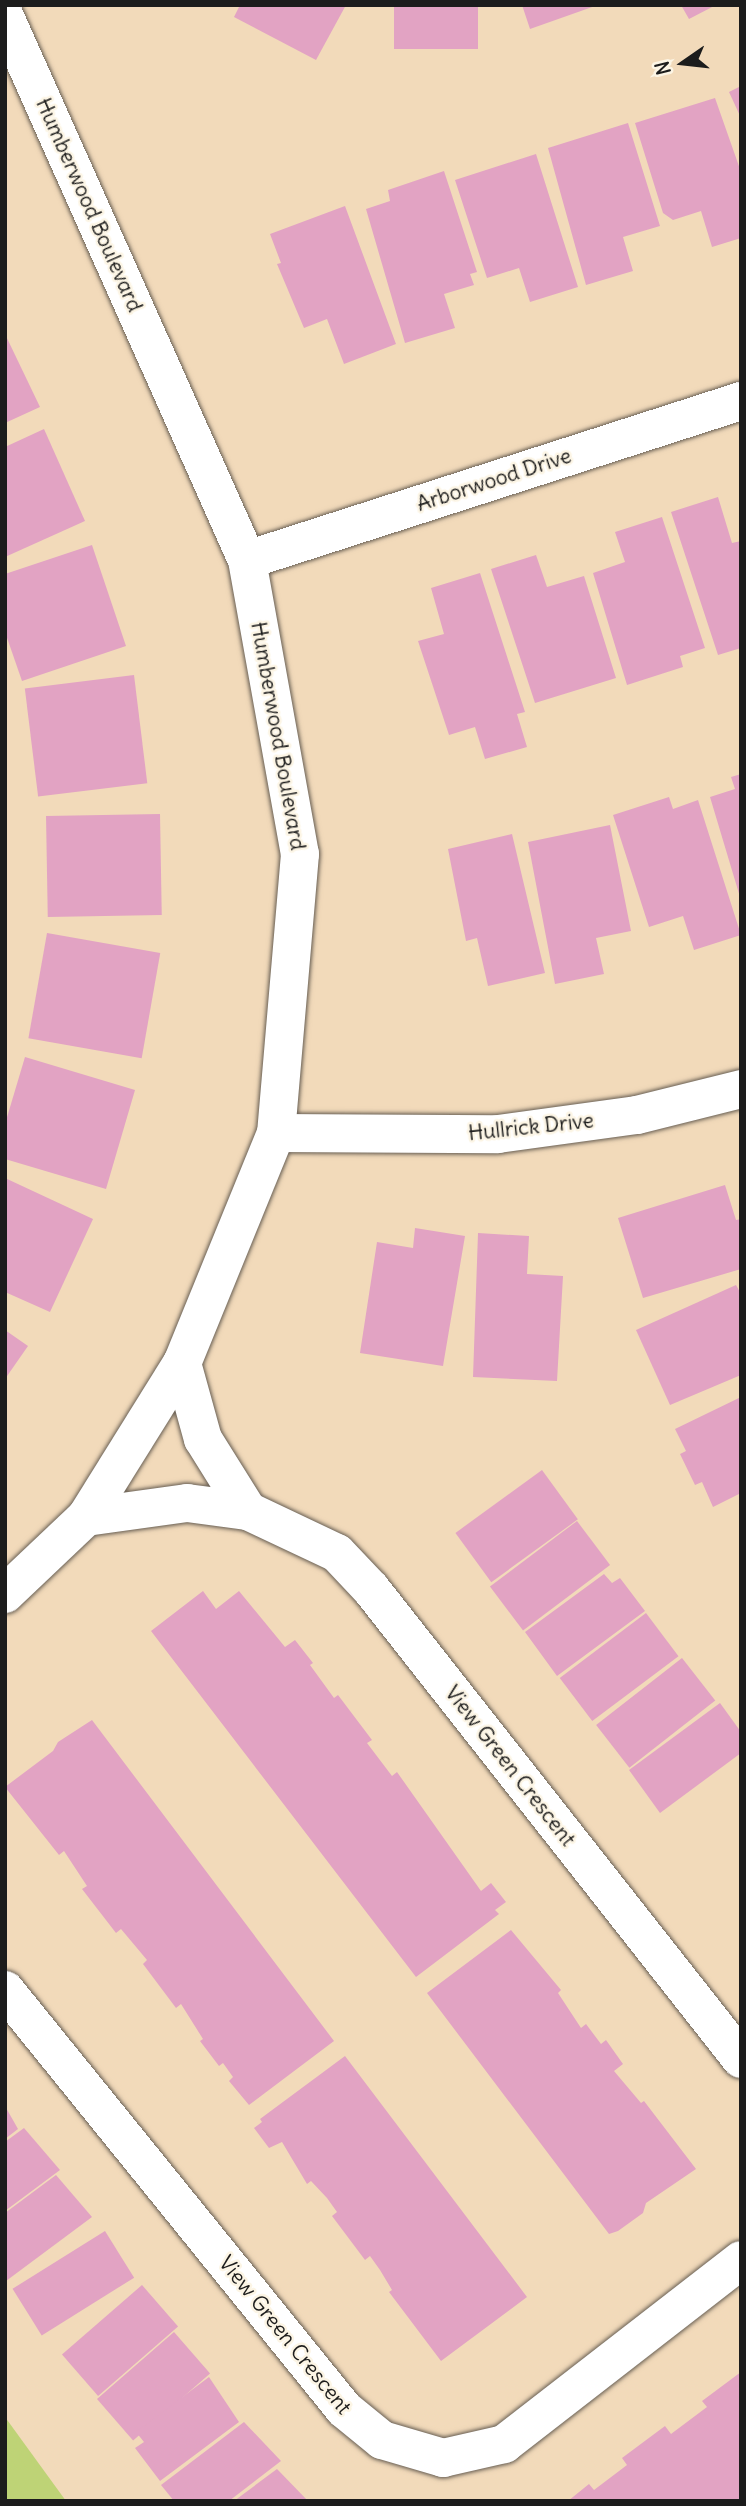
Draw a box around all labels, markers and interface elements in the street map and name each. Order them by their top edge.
north arrow [648,28,718,98]
text: N [649,59,676,77]
street label: Humberwood Boulevard [30,94,148,316]
street label: Arborwood Drive [413,443,575,517]
street label: Humberwood Boulevard [246,620,310,852]
street label: Hullrick Drive [467,1108,595,1146]
street label: View Green Crescent [440,1681,580,1851]
street label: View Green Crescent [213,2251,357,2419]

